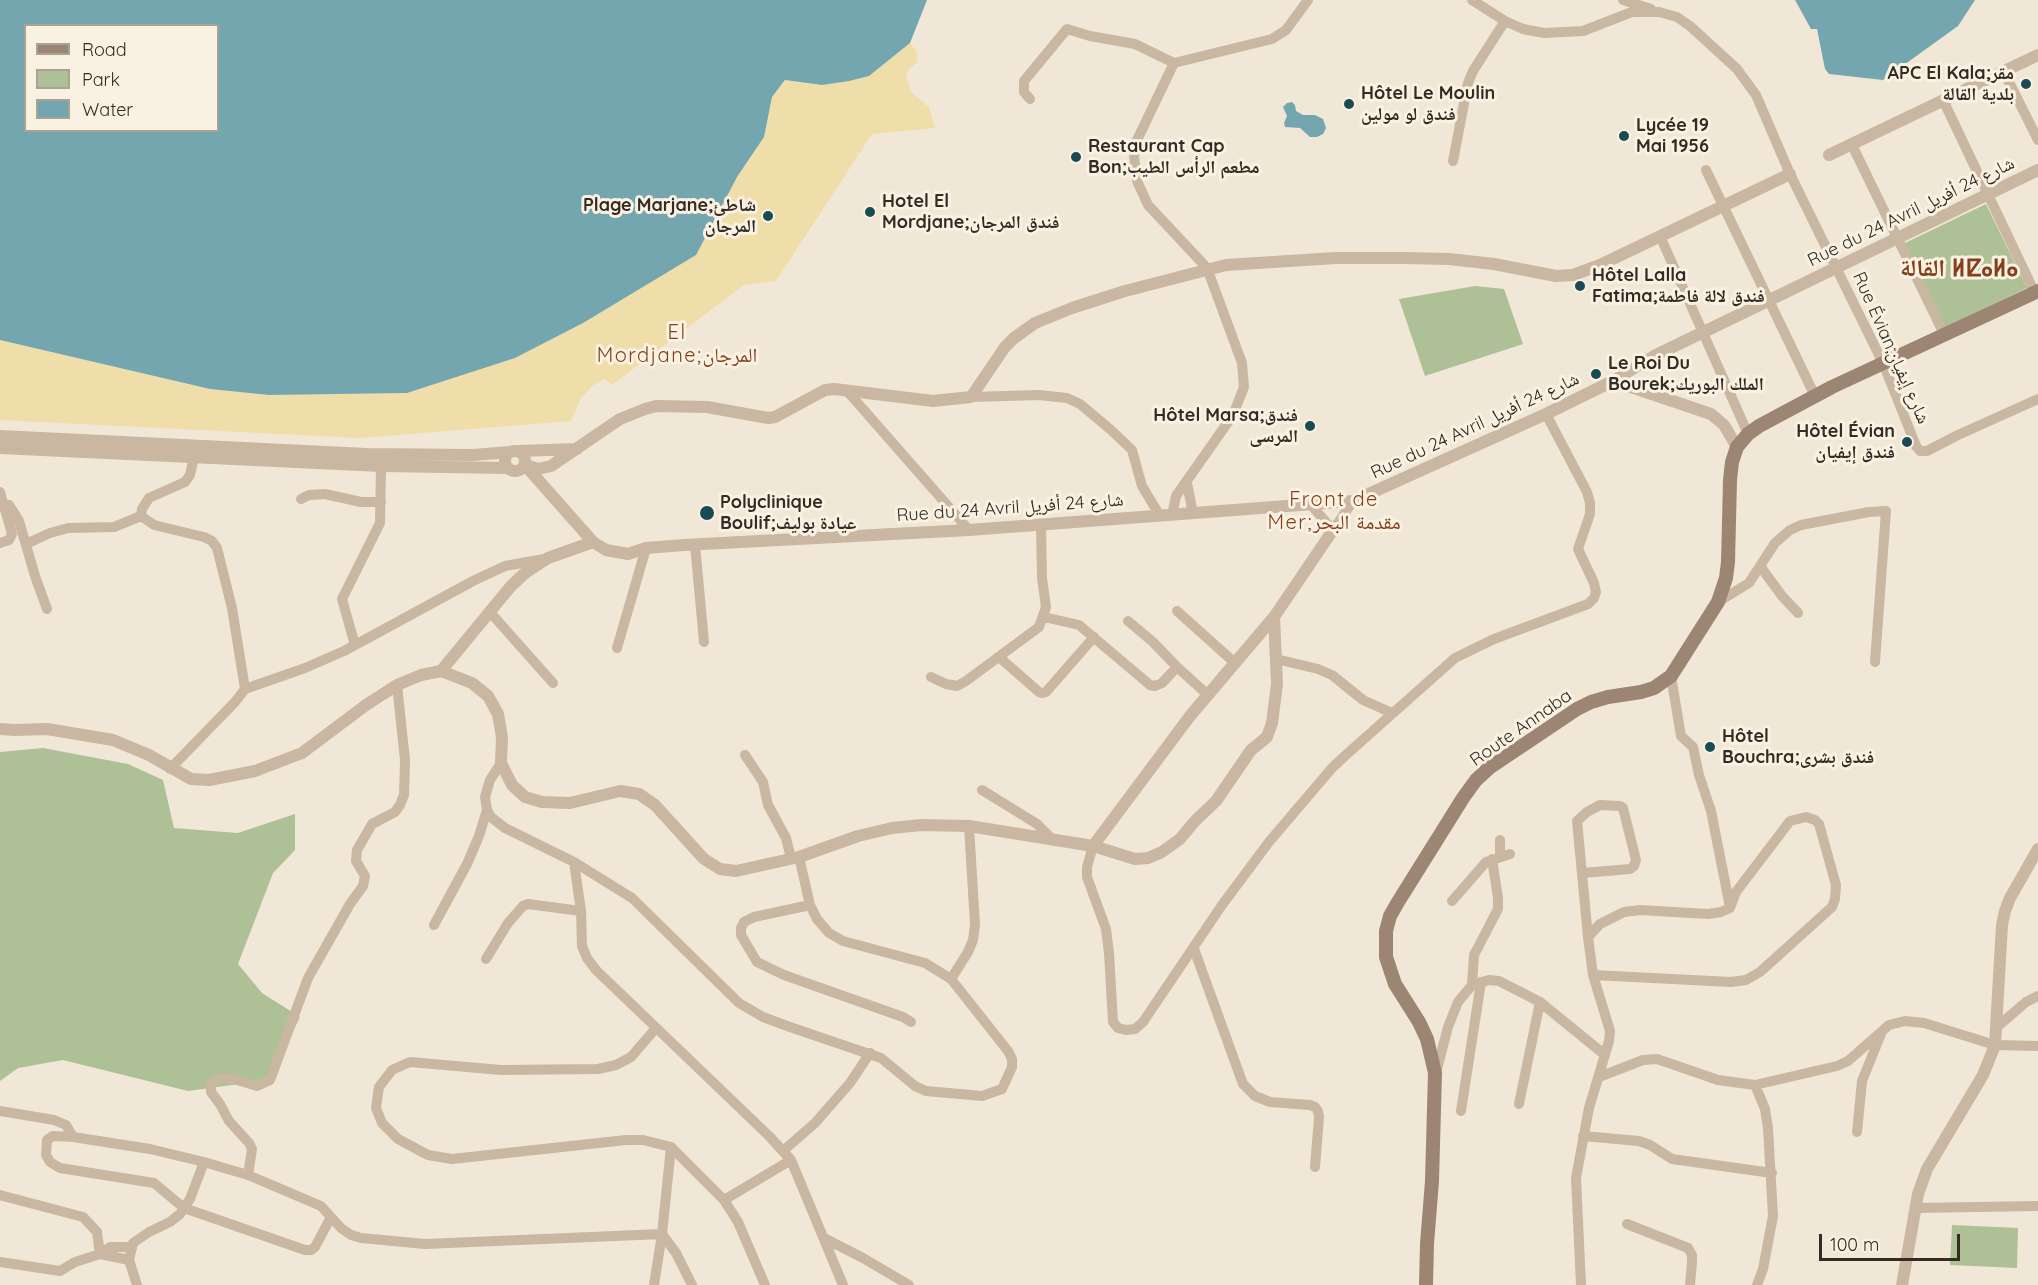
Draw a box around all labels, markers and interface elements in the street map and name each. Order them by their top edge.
legend [24,24,219,132]
text: Road [82,38,127,61]
place label: APC El Kala;مقر بلدية القالة [1888,63,2014,106]
text: Park [82,68,120,91]
marker: APC El Kala;مقر بلدية القالة [2019,77,2033,91]
place label: Hôtel Le Moulin فندق لو مولين [1361,83,1495,125]
marker: Hôtel Le Moulin فندق لو مولين [1342,97,1356,111]
text: Water [82,98,133,121]
place label: Lycée 19 Mai 1956 [1636,115,1709,158]
marker: Lycée 19 Mai 1956 [1617,129,1631,143]
place label: Restaurant Cap Bon;مطعم الرأس الطيب [1088,136,1260,178]
marker: Restaurant Cap Bon;مطعم الرأس الطيب [1069,150,1083,164]
street label: Rue du 24 Avril شارع 24 أفريل [1804,152,2018,272]
place label: Hotel El Mordjane;فندق المرجان [882,191,1059,234]
place label: Plage Marjane;شاطئ المرجان [583,195,756,238]
marker: Hotel El Mordjane;فندق المرجان [863,205,877,219]
marker: Plage Marjane;شاطئ المرجان [761,209,775,223]
district label: القالة ⵍⵇⴰⵍⴰ [1900,255,2018,283]
place label: Hôtel Lalla Fatima;فندق لالة فاطمة [1592,265,1765,308]
street label: Rue Évian;شارع إيفيان [1848,269,1934,427]
marker: Hôtel Lalla Fatima;فندق لالة فاطمة [1573,279,1587,293]
district label: El Mordjane;المرجان [603,321,751,368]
place label: Le Roi Du Bourek;الملك البوريك [1608,353,1764,395]
marker: Le Roi Du Bourek;الملك البوريك [1589,367,1603,381]
street label: Rue du 24 Avril شارع 24 أفريل [1367,368,1583,484]
place label: Hôtel Marsa;فندق المرسى [1153,405,1298,448]
marker: Hôtel Marsa;فندق المرسى [1303,419,1317,433]
place label: Hôtel Évian فندق إيفيان [1796,421,1895,464]
marker: Hôtel Évian فندق إيفيان [1900,435,1914,449]
district label: Front de Mer;مقدمة البحر [1271,488,1397,535]
street label: Rue du 24 Avril شارع 24 أفريل [896,489,1124,527]
place label: Polyclinique Boulif;عيادة بوليف [720,492,856,534]
marker: Polyclinique Boulif;عيادة بوليف [698,504,716,522]
street label: Route Annaba [1466,685,1576,771]
place label: Hôtel Bouchra;فندق بشرى [1722,726,1874,768]
marker: Hôtel Bouchra;فندق بشرى [1703,740,1717,754]
scale bar [1822,1222,1963,1260]
text: 100 m [1830,1233,1879,1256]

